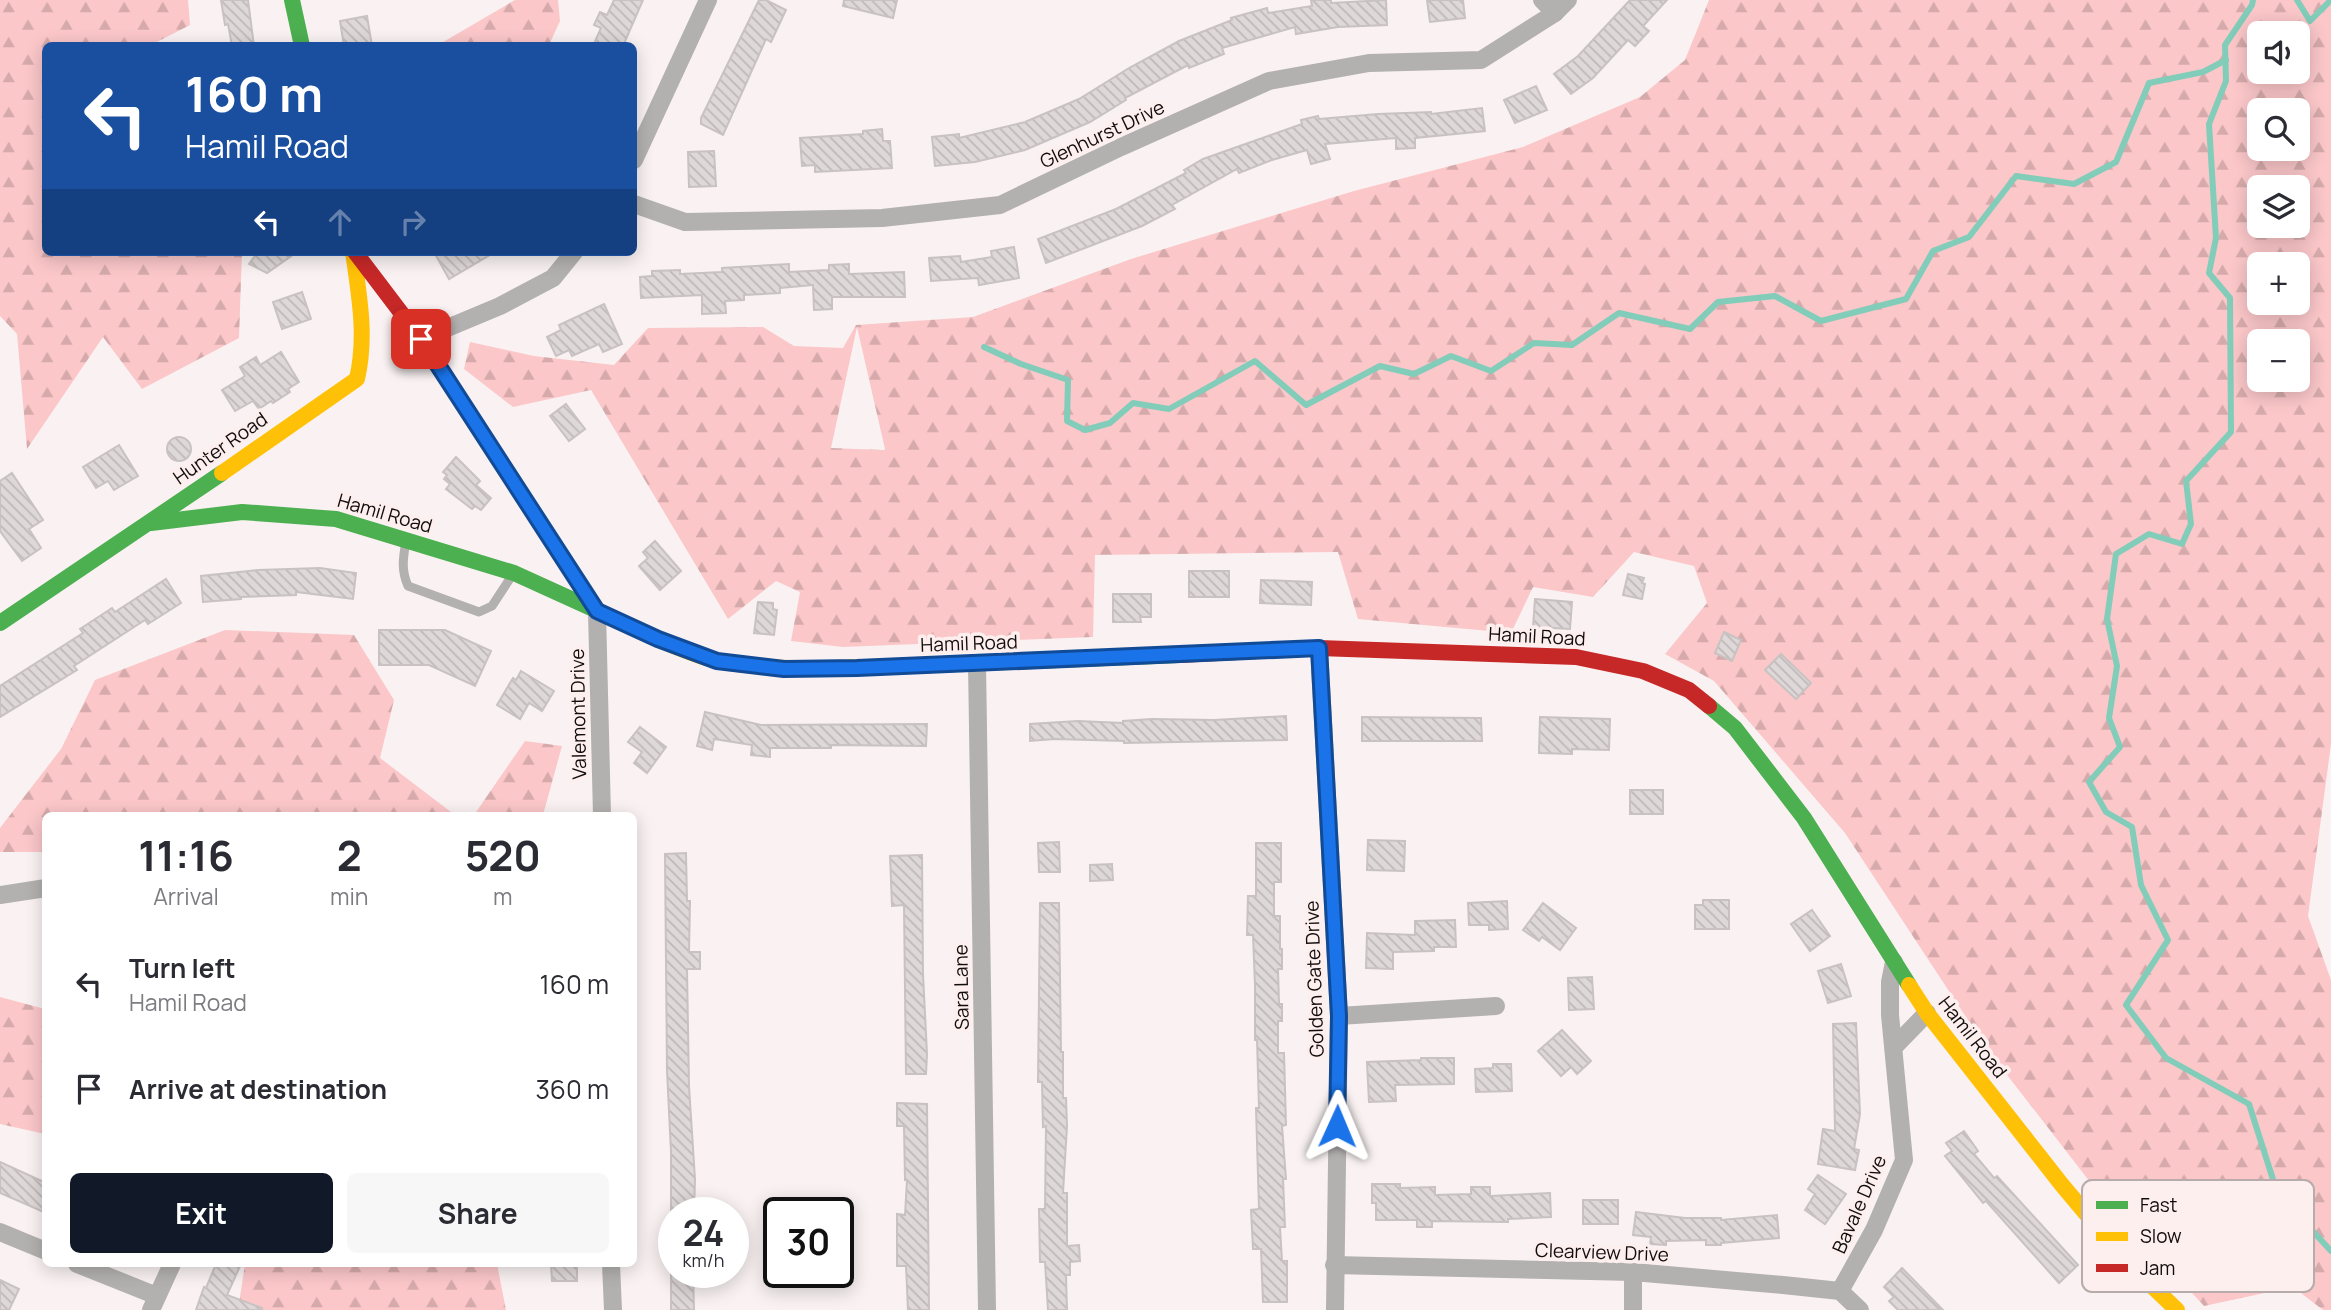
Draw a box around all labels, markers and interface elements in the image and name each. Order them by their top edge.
map controls [2247,21,2310,392]
button: sound [2247,21,2310,84]
text: 160 m [185,60,323,127]
icon: left [70,70,161,161]
street label: Glenhurst Drive [1035,94,1169,174]
button: search [2247,98,2310,161]
text: Hamil Road [185,124,349,168]
button: layers [2247,175,2310,238]
icon: left [248,203,286,241]
icon: ahead [321,203,359,241]
icon: right [394,203,432,241]
button: + [2247,252,2310,315]
pin [391,309,451,369]
icon: arrive [402,320,440,358]
button: − [2247,329,2310,392]
street label: Hunter Road [168,406,272,490]
street label: Hamil Road [335,487,435,539]
street label: Hamil Road [1488,620,1586,652]
street label: Hamil Road [920,628,1018,658]
street label: Valemont Drive [564,648,592,780]
text: 11:16 [138,826,234,884]
text: 2 [337,826,362,884]
text: 520 [465,826,541,884]
text: Arrival [153,880,219,912]
text: min [330,880,369,912]
text: m [493,880,513,912]
street label: Golden Gate Drive [1298,900,1330,1058]
street label: Sara Lane [947,944,975,1030]
text: Turn left [129,950,236,986]
icon: left [70,965,108,1003]
text: 160 m [540,966,609,1002]
text: Hamil Road [129,986,247,1018]
street label: Hamil Road [1933,991,2013,1083]
icon: arrive [70,1070,108,1108]
text: Arrive at destination [129,1071,387,1107]
text: 360 m [535,1071,609,1107]
position arrow [1300,1089,1374,1163]
street label: Bavale Drive [1826,1151,1892,1257]
button: Exit [70,1173,333,1253]
button: Share [347,1173,609,1253]
legend [2082,1180,2314,1292]
text: Fast [2140,1192,2177,1218]
speed limit sign: 30 [763,1197,854,1288]
text: 24 [683,1209,724,1257]
text: Slow [2140,1223,2182,1249]
street label: Clearview Drive [1535,1237,1669,1267]
text: km/h [683,1248,724,1272]
text: Jam [2140,1255,2175,1281]

